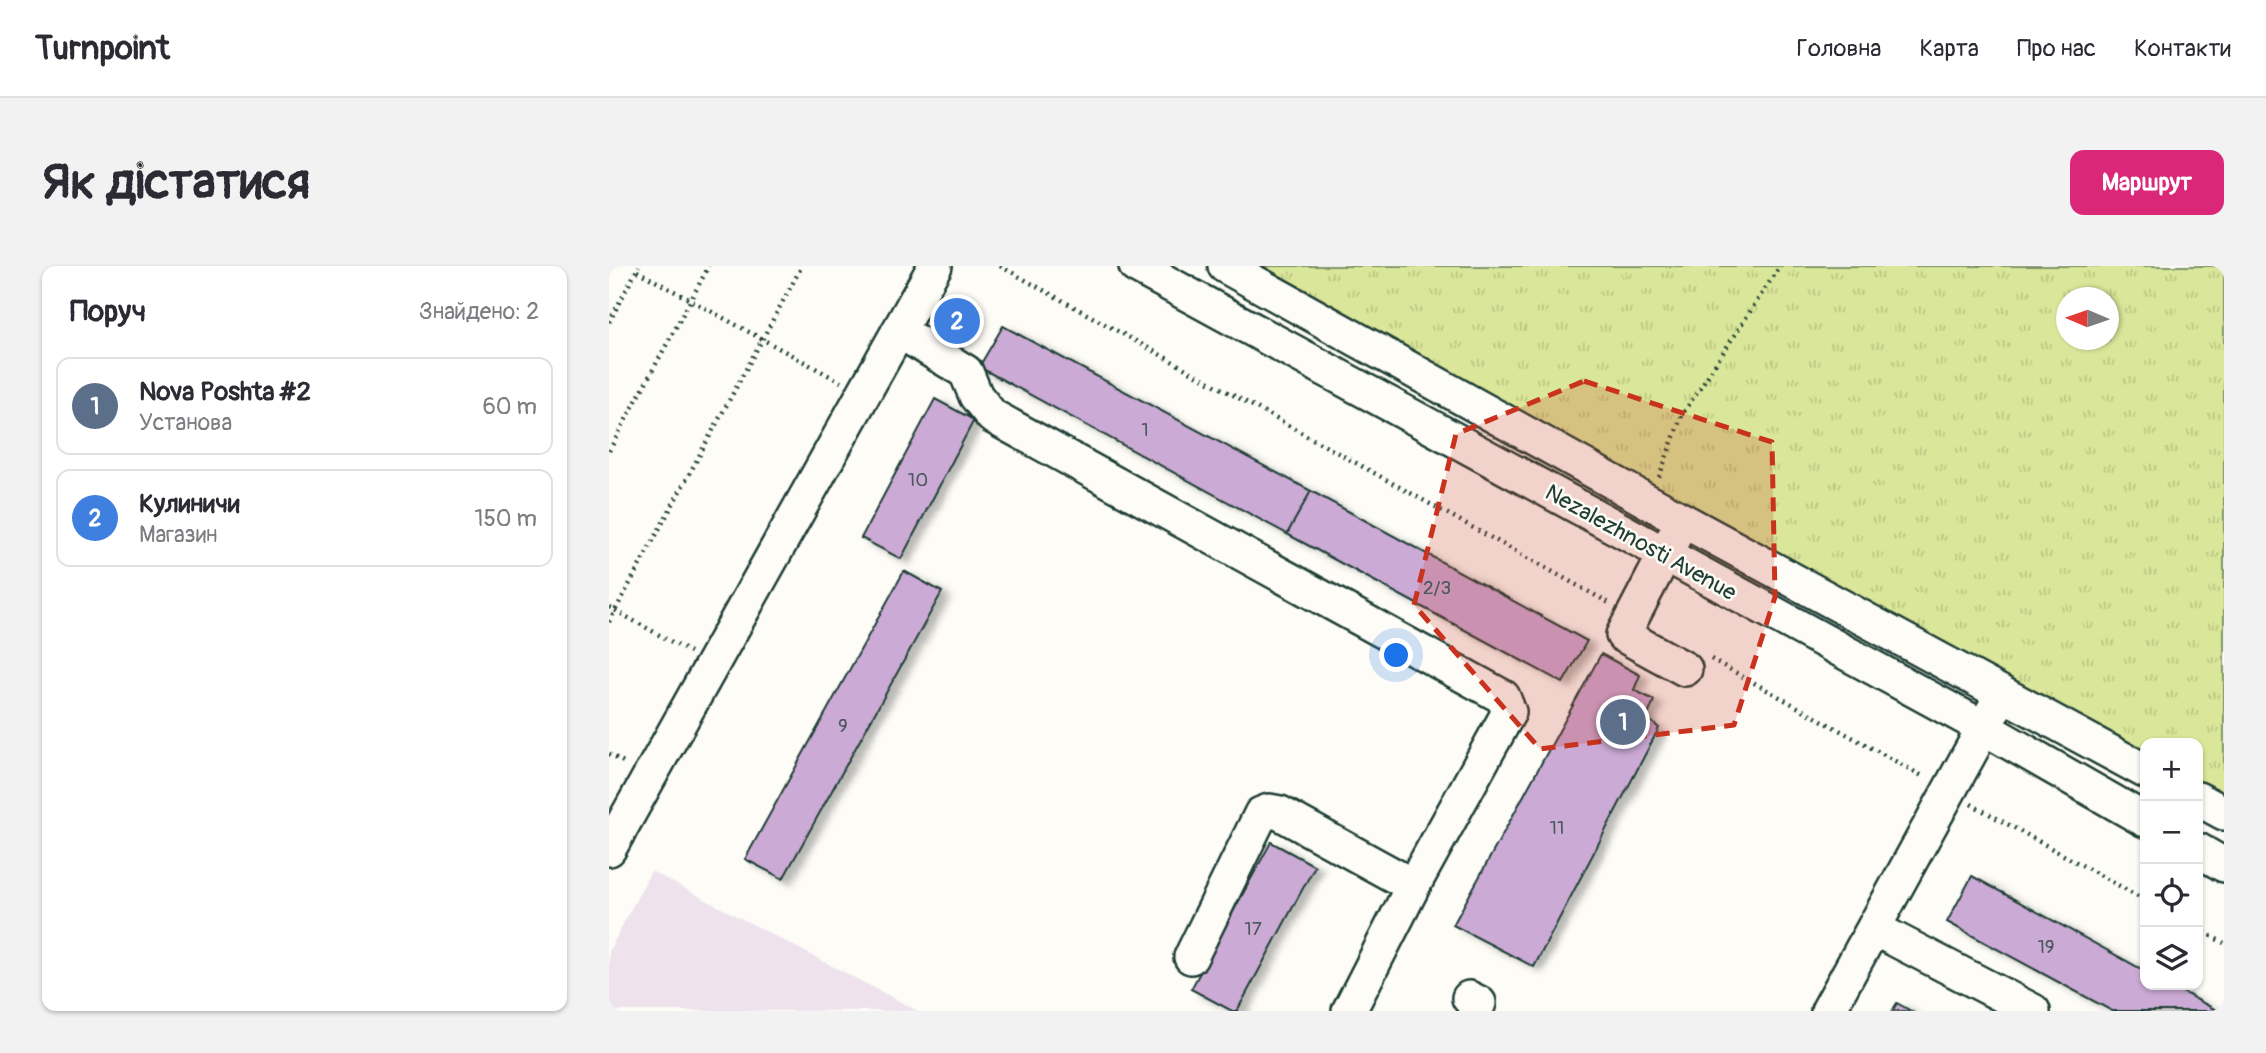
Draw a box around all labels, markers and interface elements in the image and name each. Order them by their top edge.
text: Turnpoint [35,28,170,69]
text: Головна [1797,34,1881,63]
text: Карта [1919,34,1979,63]
text: Про нас [2017,34,2096,63]
text: Контакти [2134,34,2231,63]
button: Маршрут [2070,150,2224,215]
text: Як дістатися [42,152,310,213]
north arrow [2056,287,2119,350]
text: Поруч [70,293,146,330]
pin: 2 [934,295,980,347]
text: Знайдено: 2 [419,297,539,326]
text: Nova Poshta #2 [139,376,311,408]
text: 1 [91,392,100,421]
text: 60 m [482,392,537,421]
text: Установа [139,408,232,437]
house number: 1 [1141,418,1149,442]
house number: 10 [908,468,928,492]
street label: Nezalezhnosti Avenue [1540,478,1742,607]
text: Кулиничи [139,488,240,520]
text: 2 [89,504,101,533]
text: 150 m [474,504,537,533]
text: Магазин [139,520,218,549]
house number: 2/3 [1423,576,1451,600]
your location [1379,638,1413,672]
pin: 1 [1600,696,1646,748]
house number: 9 [838,714,848,738]
map controls [2140,738,2203,990]
button: + [2140,738,2203,801]
button: − [2140,801,2203,864]
house number: 11 [1550,816,1564,840]
button: locate [2140,864,2203,927]
house number: 17 [1244,917,1262,941]
button: layers [2140,927,2203,990]
house number: 19 [2037,935,2055,959]

